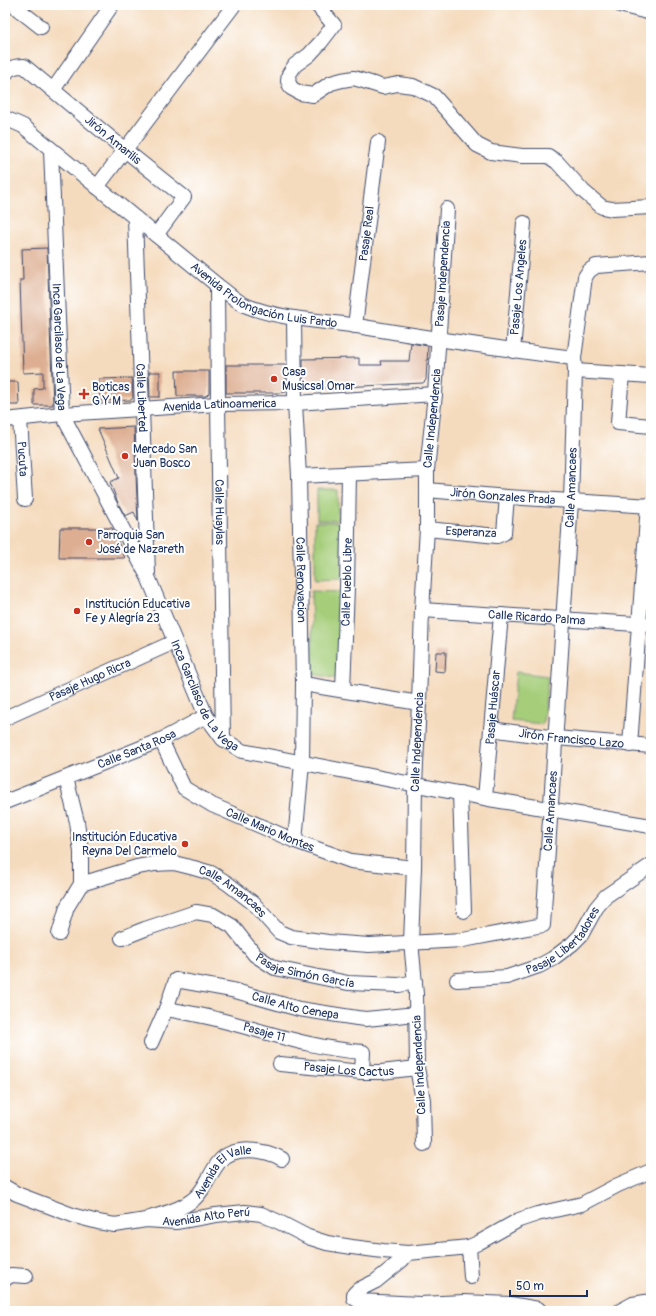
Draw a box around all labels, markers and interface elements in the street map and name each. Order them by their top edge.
street label: Jirón Amarilis [81,113,144,168]
street label: Pasaje Real [356,205,378,262]
street label: Pasaje Independencia [432,220,454,328]
street label: Pasaje Los Angeles [507,238,531,336]
street label: Avenida Prolongación Luis Pardo [187,259,339,331]
street label: Inca Garcilaso de La Vega [49,283,69,411]
street label: Calle Liberted [132,363,150,433]
place label: Casa Musicsal Omar [282,365,356,394]
street label: Calle Independencia [420,368,445,469]
marker: Casa Musicsal Omar [269,374,279,384]
place label: Boticas G Y M [92,380,130,409]
marker: Boticas G Y M [79,389,89,399]
street label: Avenida Latinoamerica [162,396,277,416]
street label: Pucuta [13,441,31,477]
place label: Mercado San Juan Bosco [133,442,197,471]
street label: Calle Amancaes [562,447,581,528]
marker: Mercado San Juan Bosco [120,451,130,461]
street label: Calle Huaylas [211,479,227,545]
street label: Jirón Gonzales Prada [449,485,556,508]
street label: Esperanza [445,524,497,541]
place label: Parroquia San José de Nazareth [97,528,184,557]
marker: Parroquia San José de Nazareth [84,537,94,547]
street label: Calle Renovacion [292,537,309,623]
street label: Calle Pueblo Libre [338,538,356,627]
place label: Institución Educativa Fe y Alegría 23 [85,597,191,626]
marker: Institución Educativa Fe y Alegría 23 [72,606,82,616]
street label: Calle Ricardo Palma [488,607,586,629]
street label: Inca Garcilaso de La Vega [167,638,242,755]
street label: Pasaje Hugo Ricra [47,655,134,705]
street label: Pasaje Huáscar [483,669,504,745]
street label: Calle Independencia [408,691,427,792]
street label: Calle Santa Rosa [96,726,179,772]
street label: Jirón Francisco Lazo [518,726,625,752]
street label: Calle Amancaes [541,770,561,852]
street label: Calle Mario Montes [223,805,317,855]
place label: Institución Educativa Reyna Del Carmelo [72,830,178,859]
marker: Institución Educativa Reyna Del Carmelo [180,839,190,849]
street label: Calle Amancaes [197,863,270,921]
street label: Pasaje Libertadores [524,904,603,978]
street label: Pasaje Simón García [252,950,355,991]
street label: Calle Alto Cenepa [250,989,340,1023]
street label: Calle Independencia [409,1014,430,1115]
street label: Pasaje 11 [241,1020,287,1046]
street label: Pasaje Los Cactus [303,1059,395,1080]
street label: Avenida El Valle [191,1143,252,1202]
street label: Avenida Alto Perú [162,1205,251,1230]
scale bar [510,1272,587,1298]
text: 50 m [516,1279,544,1294]

